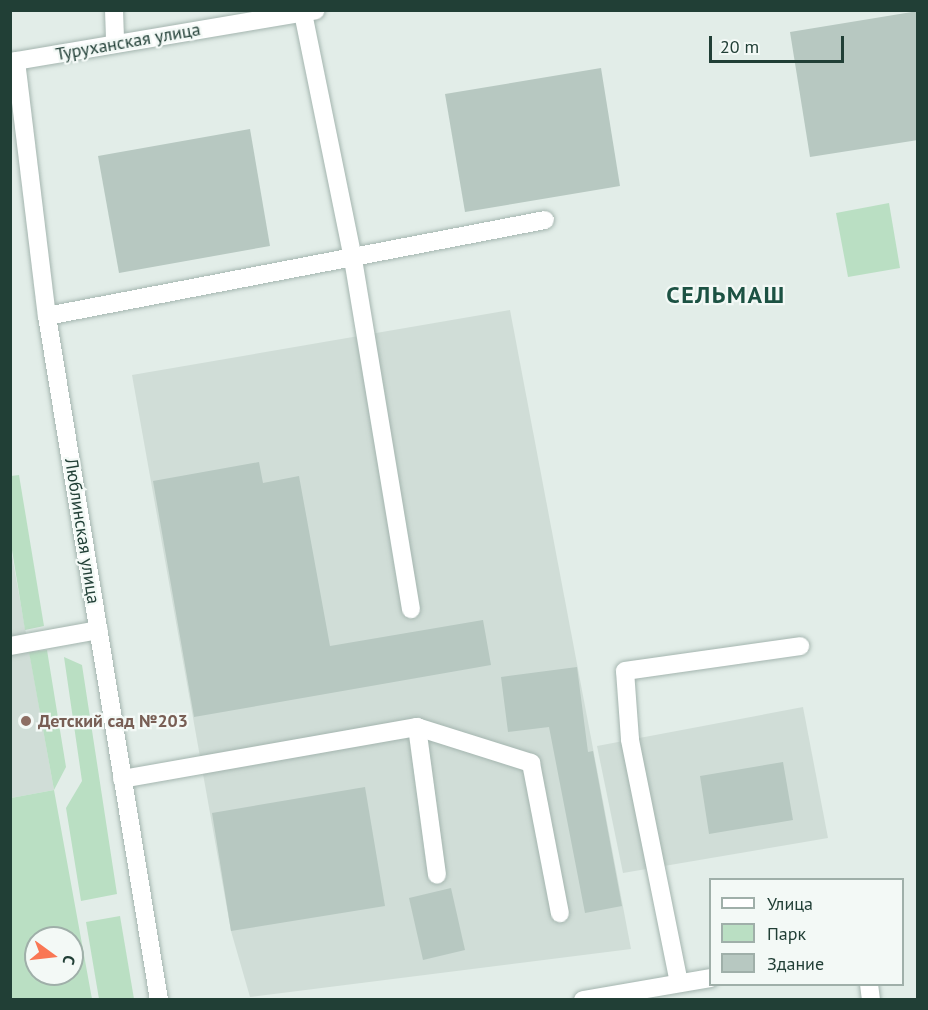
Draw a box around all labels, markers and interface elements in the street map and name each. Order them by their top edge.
street label: Туруханская улица [54,19,202,65]
scale bar [712,24,847,62]
text: 20 m [720,35,759,58]
district label: СЕЛЬМАШ [666,281,786,309]
street label: Люблинская улица [60,457,104,605]
place label: Детский сад №203 [38,710,188,732]
marker: Детский сад №203 [19,714,33,728]
legend [709,878,904,986]
text: Улица [767,892,813,915]
text: Парк [767,922,806,945]
north arrow [24,926,84,986]
text: Здание [767,952,824,975]
text: С [59,953,80,967]

